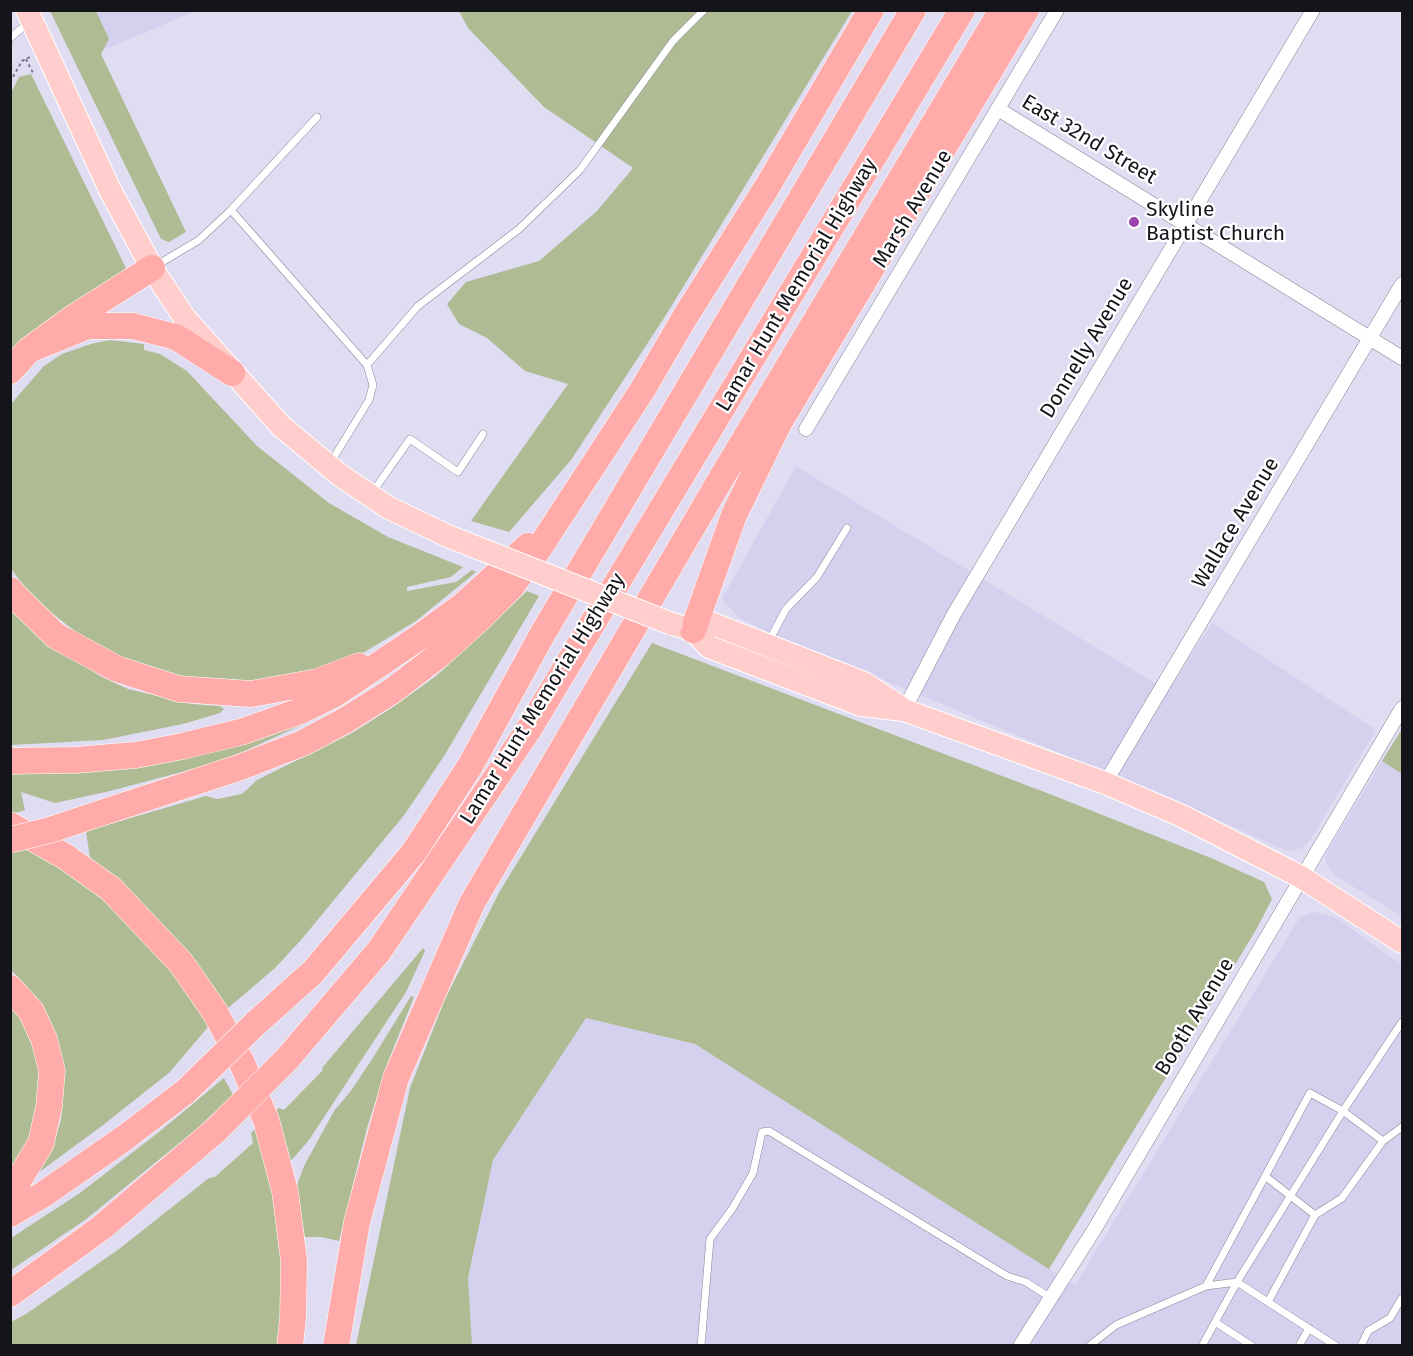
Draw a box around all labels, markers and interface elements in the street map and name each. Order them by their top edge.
street label: East 32nd Street [1017,90,1161,190]
street label: Marsh Avenue [868,146,958,272]
street label: Lamar Hunt Memorial Highway [711,154,883,416]
place label: Skyline Baptist Church [1146,197,1285,247]
marker: Skyline Baptist Church [1127,215,1141,229]
street label: Donnelly Avenue [1035,273,1139,423]
street label: Wallace Avenue [1187,453,1285,593]
street label: Lamar Hunt Memorial Highway [455,569,631,829]
street label: Booth Avenue [1150,954,1240,1080]

